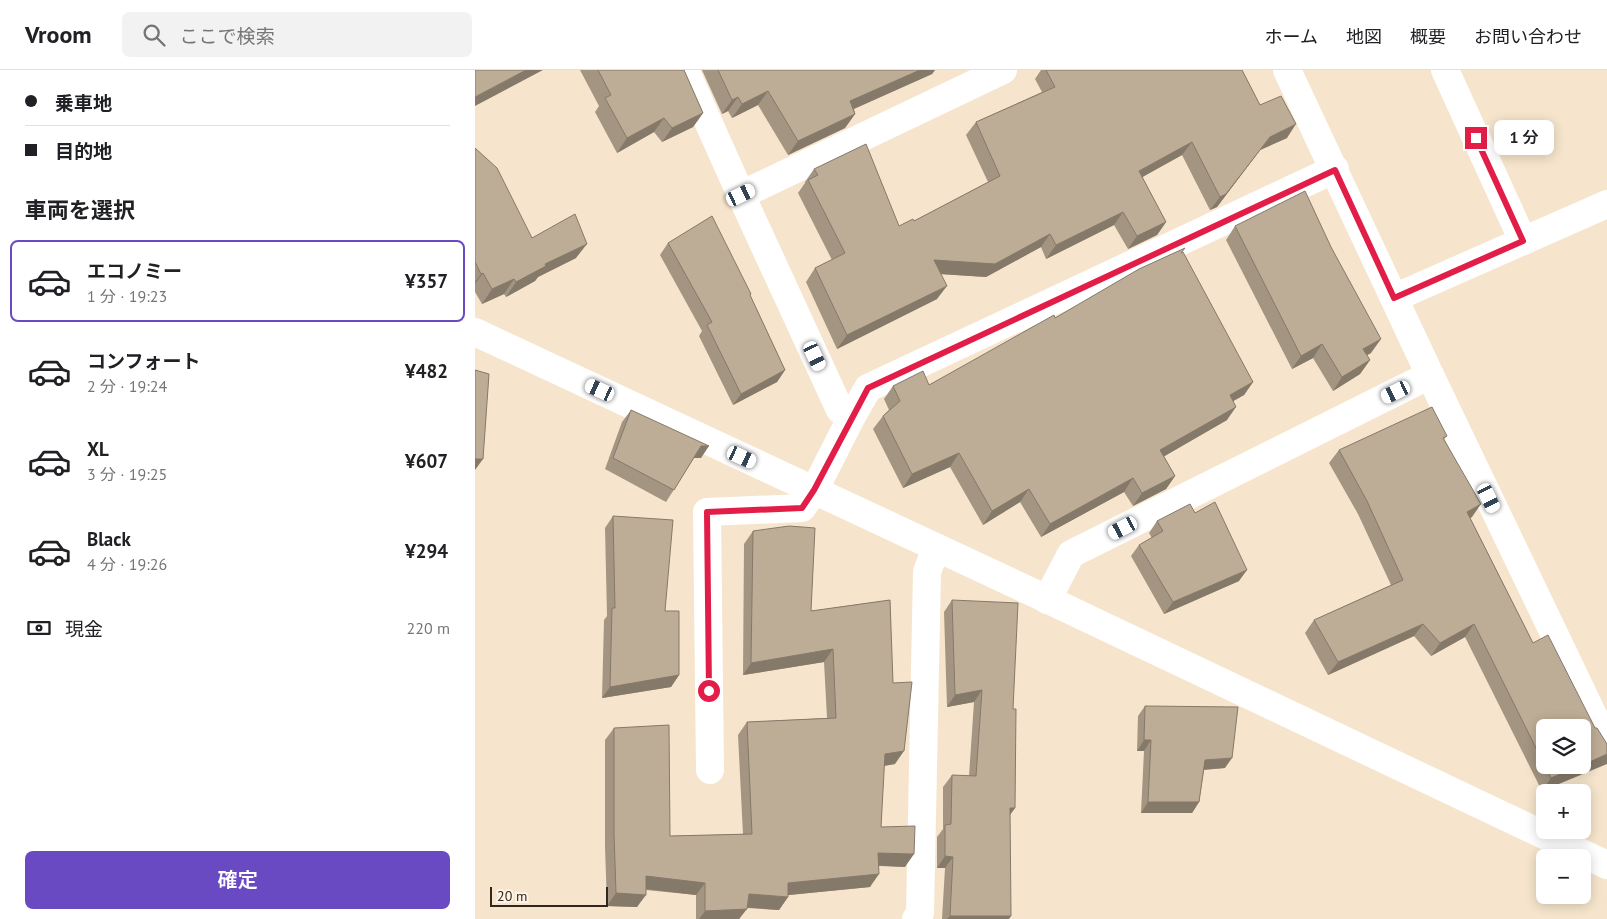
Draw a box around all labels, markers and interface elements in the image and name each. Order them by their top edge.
search box [122,12,472,57]
text: Vroom [25,19,92,50]
icon: search [140,21,168,49]
text: ここで検索 [180,24,275,48]
text: ホーム [1265,25,1318,48]
text: 地図 [1346,25,1382,48]
text: 概要 [1410,25,1446,48]
text: お問い合わせ [1474,25,1582,48]
text: 乗車地 [55,91,112,115]
callout: 1 分 [1493,120,1553,156]
route end [1465,127,1487,149]
text: 1 分 [1509,127,1539,147]
text: 目的地 [55,139,112,163]
car [724,182,757,208]
text: 車両を選択 [25,196,135,224]
icon: car [27,259,72,304]
text: エコノミー [87,259,182,283]
text: ¥357 [405,269,448,293]
text: 1 分 · 19:23 [87,286,167,306]
car [801,339,828,373]
icon: car [27,349,72,394]
text: コンフォート [87,349,200,373]
text: ¥482 [405,359,448,383]
text: 2 分 · 19:24 [87,376,167,396]
car [583,377,616,403]
car [1379,379,1412,405]
text: XL [87,437,109,461]
icon: car [27,439,72,484]
car [725,444,758,470]
text: ¥607 [405,449,448,473]
text: 3 分 · 19:25 [87,464,167,484]
car [1475,481,1502,515]
car [1106,515,1139,541]
text: Black [87,527,131,551]
icon: car [27,529,72,574]
text: ¥294 [405,539,448,563]
text: 4 分 · 19:26 [87,554,167,574]
icon: cash [25,614,53,642]
text: 現金 [65,617,103,641]
text: 220 m [407,618,450,638]
route start [698,680,720,702]
map controls [1536,719,1591,904]
button: layers [1536,719,1591,774]
button: + [1536,784,1591,839]
button: − [1536,849,1591,904]
button: 確定 [25,851,450,909]
scale bar [490,884,607,907]
text: 20 m [497,887,527,905]

